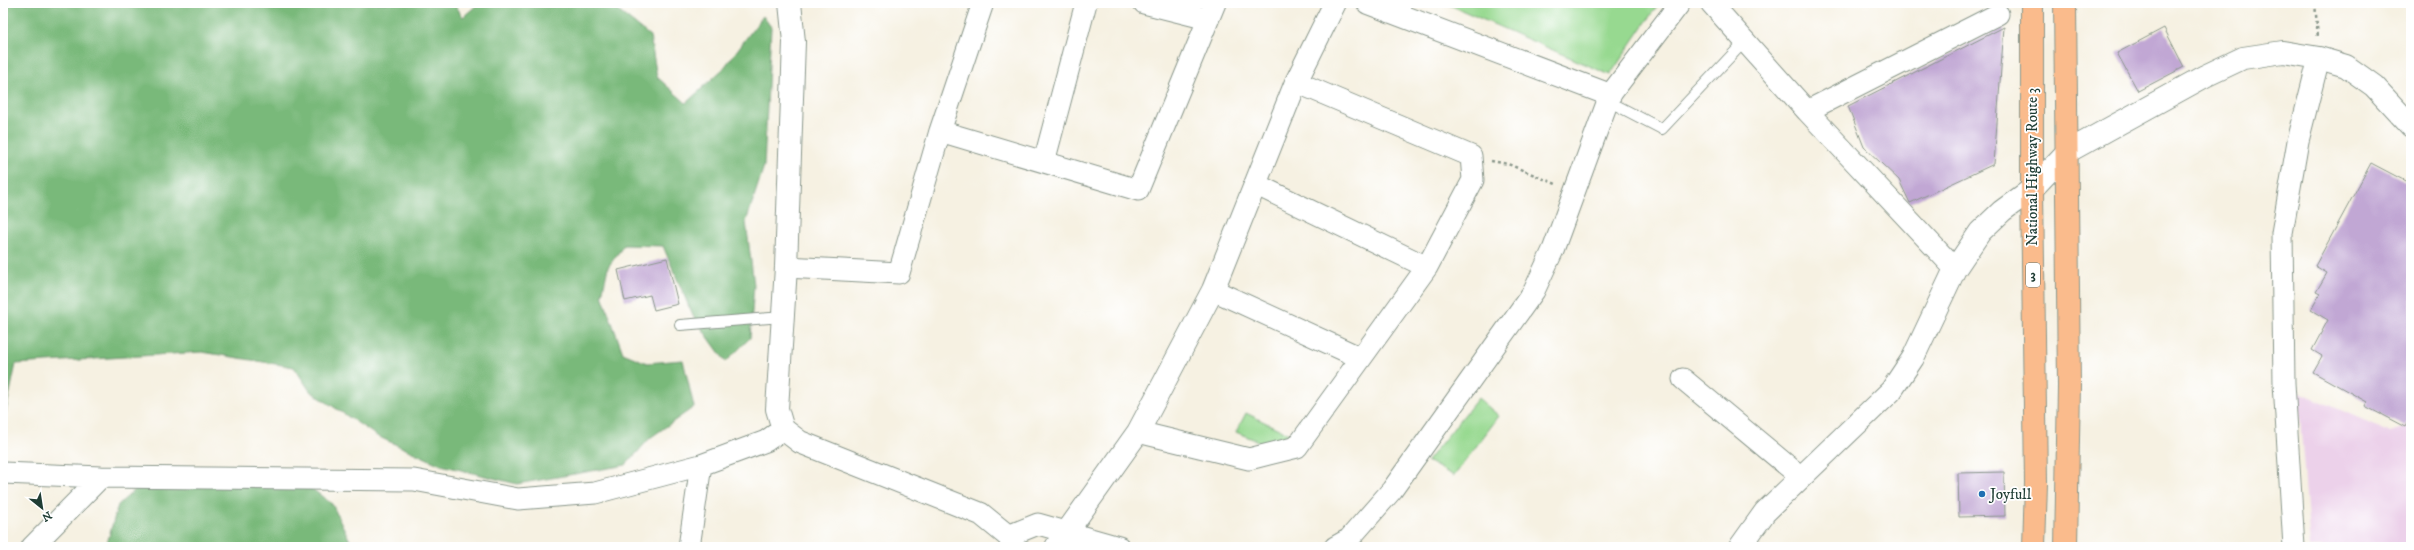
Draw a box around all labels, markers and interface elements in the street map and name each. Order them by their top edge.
street label: National Highway Route 3 [2023,88,2042,246]
road number: 3 [2026,263,2040,287]
place label: Joyfull [1988,485,2032,504]
north arrow [22,488,62,528]
marker: Joyfull [1977,489,1987,499]
text: N [39,507,54,524]

